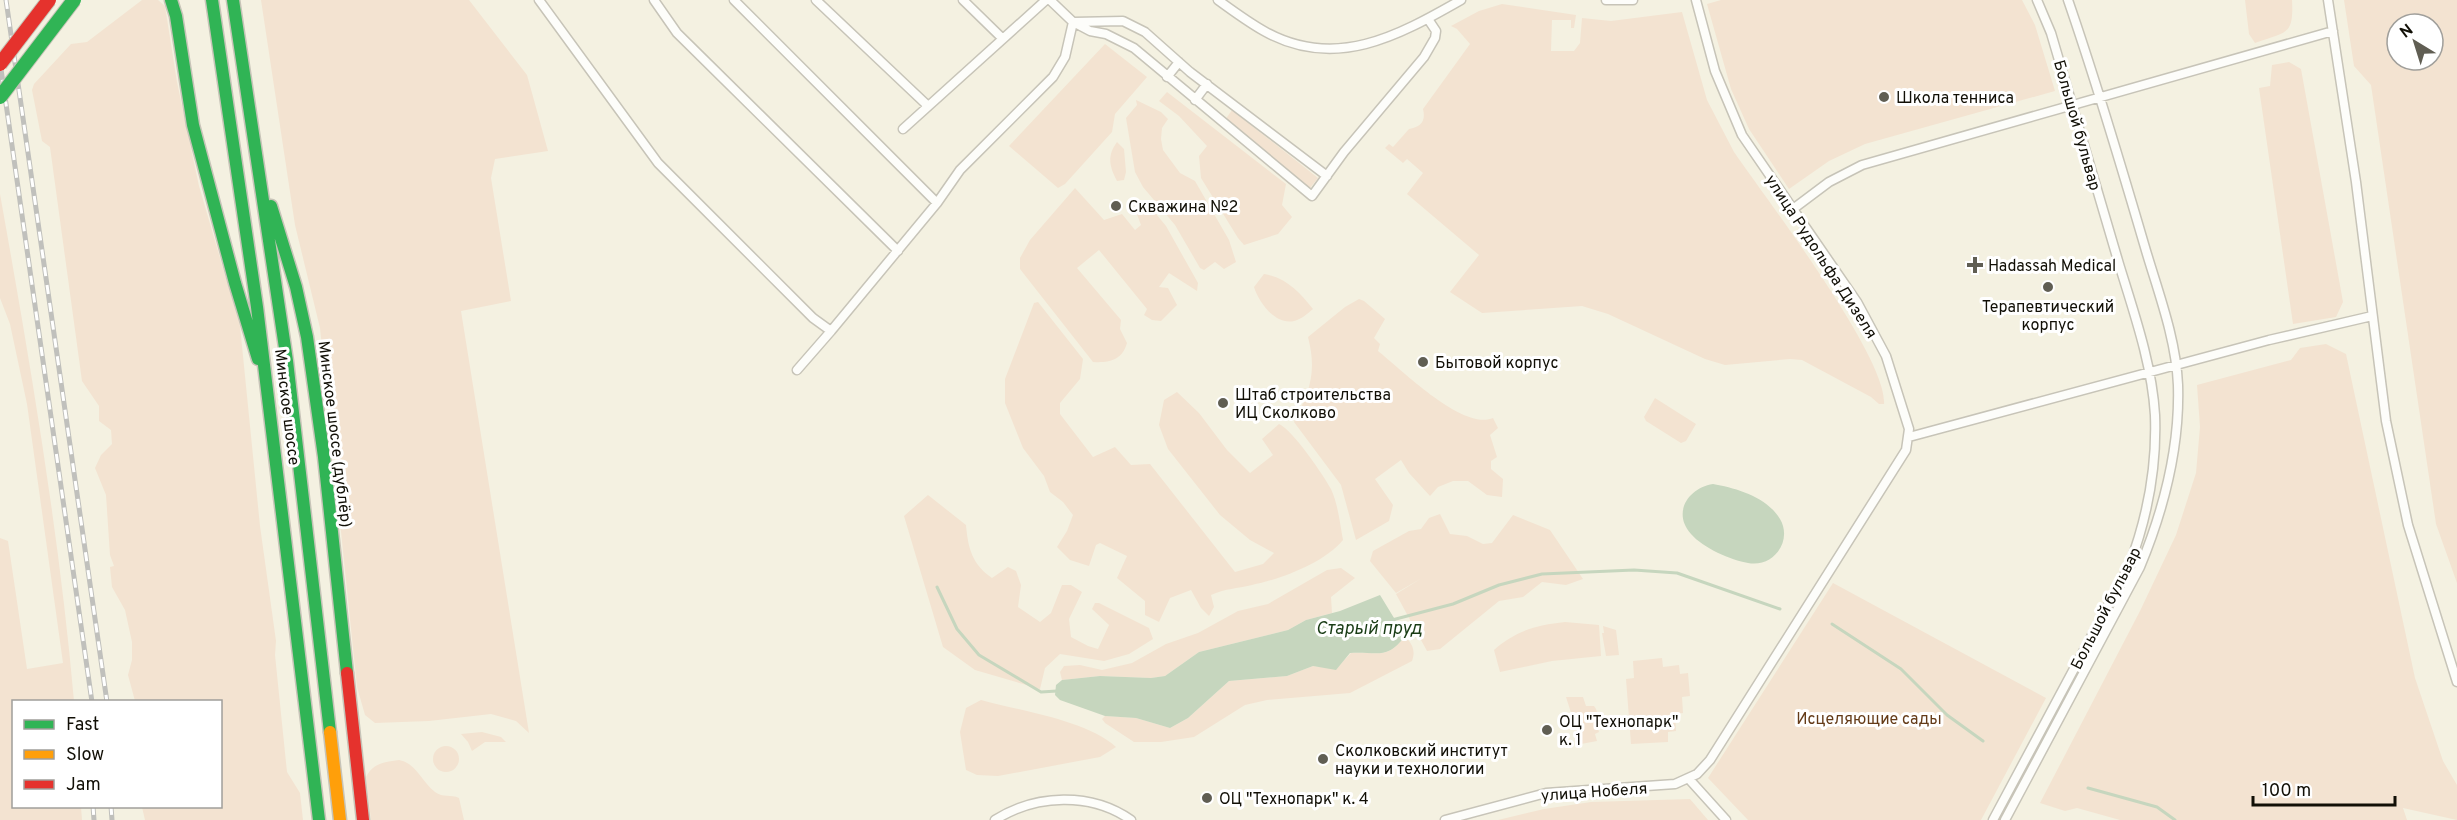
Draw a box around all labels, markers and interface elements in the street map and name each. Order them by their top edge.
north arrow [2385,12,2445,72]
text: N [2396,20,2418,43]
street label: Большой бульвар [2048,58,2104,193]
place label: Школа тенниса [1896,89,2014,109]
marker: Школа тенниса [1877,90,1891,104]
street label: улица Рудольфа Дизеля [1760,171,1881,343]
place label: Скважина №2 [1128,198,1238,218]
marker: Скважина №2 [1109,199,1123,213]
marker: Hadassah Medical [1966,256,1984,274]
place label: Hadassah Medical [1988,257,2116,277]
marker: Терапевтический корпус [2041,280,2055,294]
place label: Терапевтический корпус [1982,298,2114,336]
street label: Минское шоссе (дублёр) [313,340,355,529]
street label: Минское шоссе [269,348,303,467]
place label: Бытовой корпус [1435,354,1558,374]
marker: Бытовой корпус [1416,355,1430,369]
place label: Штаб строительства ИЦ Сколково [1235,386,1391,424]
marker: Штаб строительства ИЦ Сколково [1216,396,1230,410]
street label: Большой бульвар [2067,544,2146,674]
water label: Старый пруд [1316,618,1423,641]
legend [12,700,222,808]
park label: Исцеляющие сады [1796,710,1942,730]
place label: ОЦ "Технопарк" к. 1 [1559,713,1678,751]
text: Fast [66,714,99,737]
marker: ОЦ "Технопарк" к. 1 [1540,723,1554,737]
place label: Сколковский институт науки и технологии [1335,742,1508,780]
text: Slow [66,744,104,767]
marker: Сколковский институт науки и технологии [1316,752,1330,766]
scale bar [2253,769,2396,807]
text: Jam [66,774,101,797]
street label: улица Нобеля [1540,779,1648,807]
text: 100 m [2262,780,2311,803]
place label: ОЦ "Технопарк" к. 4 [1219,790,1369,810]
marker: ОЦ "Технопарк" к. 4 [1200,791,1214,805]

